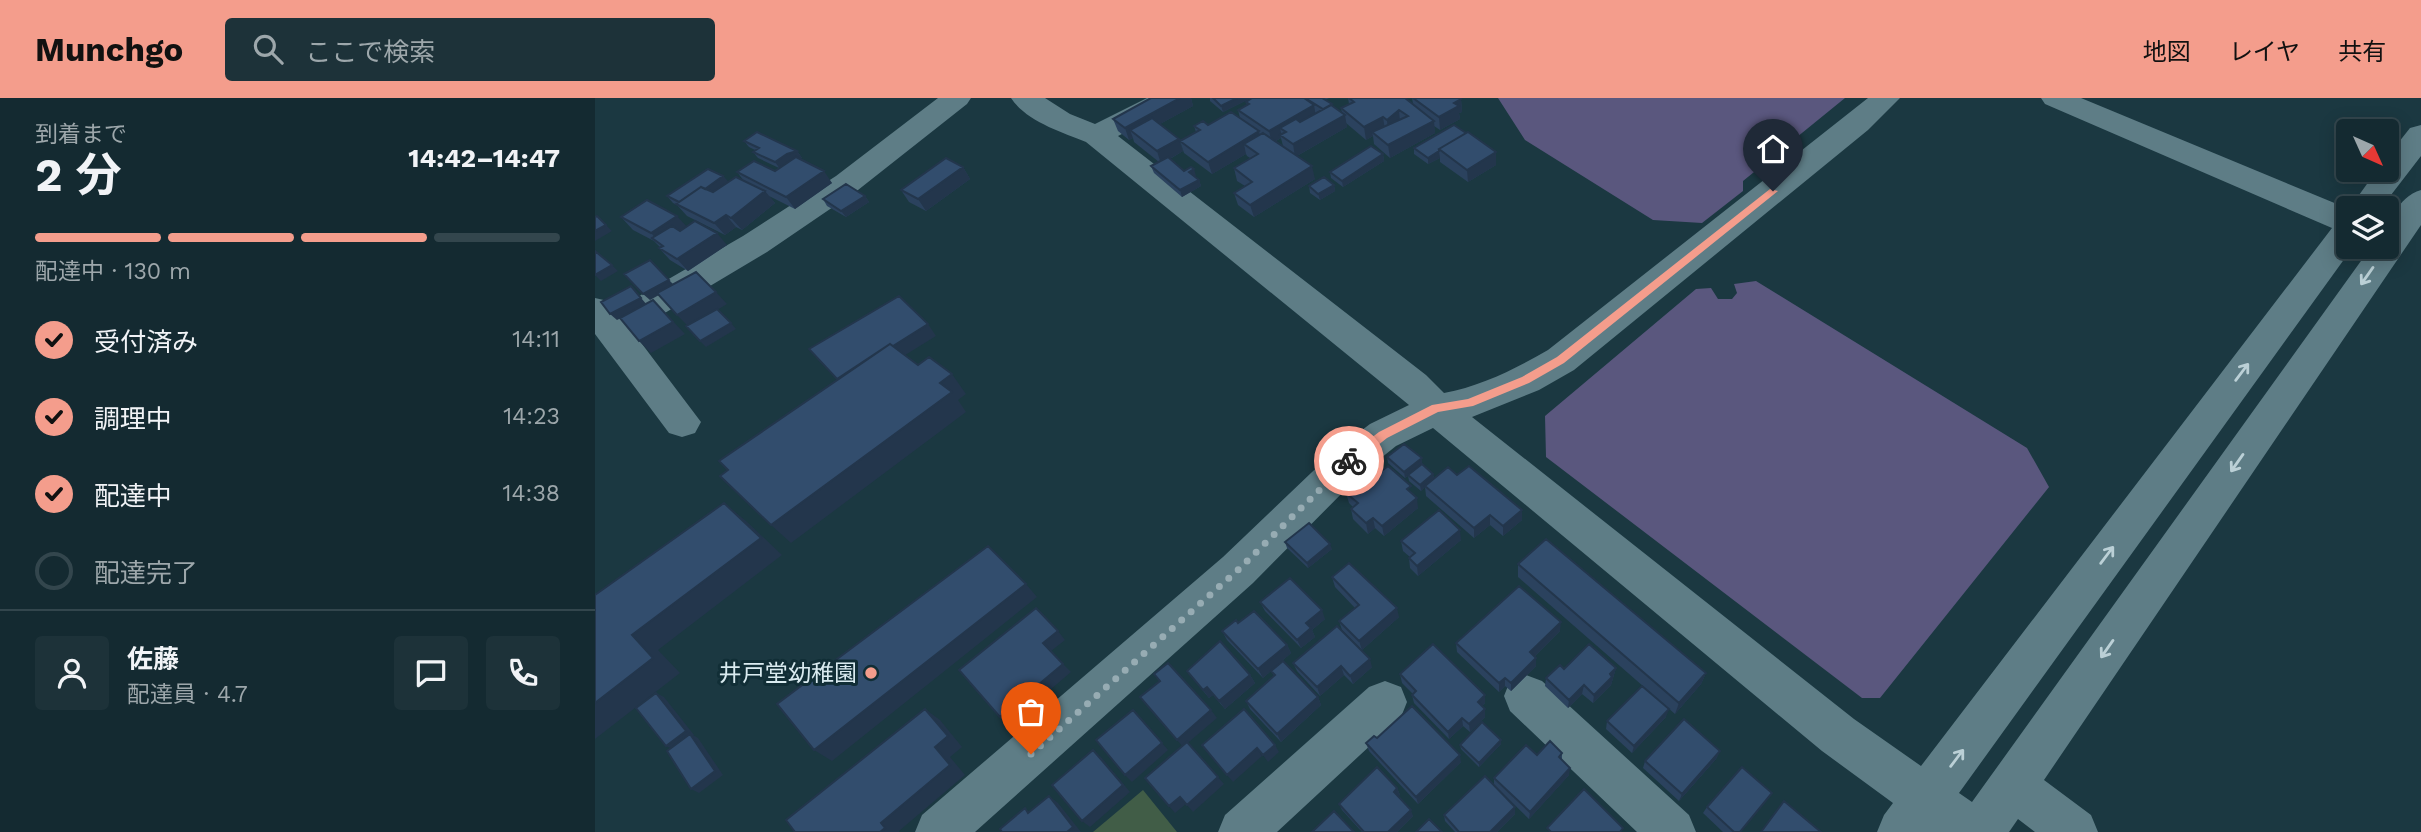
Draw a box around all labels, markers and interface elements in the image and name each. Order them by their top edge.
search box [225,18,715,81]
text: Munchgo [35,30,183,69]
icon: search [249,30,287,68]
text: ここで検索 [305,37,435,67]
text: 地図 [2143,38,2191,66]
text: レイヤ [2229,38,2300,66]
text: 共有 [2338,38,2386,66]
pin [1743,119,1803,191]
north arrow [2336,119,2399,182]
map controls [2336,119,2399,259]
text: 到着まで [35,121,127,148]
icon: home [1754,130,1792,168]
text: 14:42–14:47 [408,143,560,173]
text: 2 分 [35,148,122,202]
button: layers [2336,196,2399,259]
text: 配達中 · 130 m [35,258,191,285]
one-way arrow [2360,266,2374,285]
icon: check [35,321,73,359]
text: 14:11 [512,326,560,353]
text: 受付済み [94,327,198,357]
one-way arrow [2235,363,2249,382]
icon: check [35,398,73,436]
text: 14:23 [503,403,560,430]
text: 調理中 [94,404,172,434]
courier [1314,426,1384,496]
icon: bike [1330,442,1368,480]
one-way arrow [2230,453,2244,472]
icon: check [35,475,73,513]
text: 14:38 [503,480,560,507]
text: 配達中 [94,481,172,511]
one-way arrow [2099,546,2114,565]
text: 配達完了 [94,558,198,588]
button: person [35,636,109,710]
button: chat [394,636,468,710]
button: phone [486,636,560,710]
one-way arrow [2100,639,2114,658]
text: 佐藤 [127,644,179,674]
place label: 井戸堂幼稚園 [719,660,857,687]
marker: 井戸堂幼稚園 [863,665,879,681]
text: 配達員 · 4.7 [127,681,248,708]
pin [1001,682,1061,754]
icon: bag [1012,693,1050,731]
one-way arrow [1949,749,1964,767]

